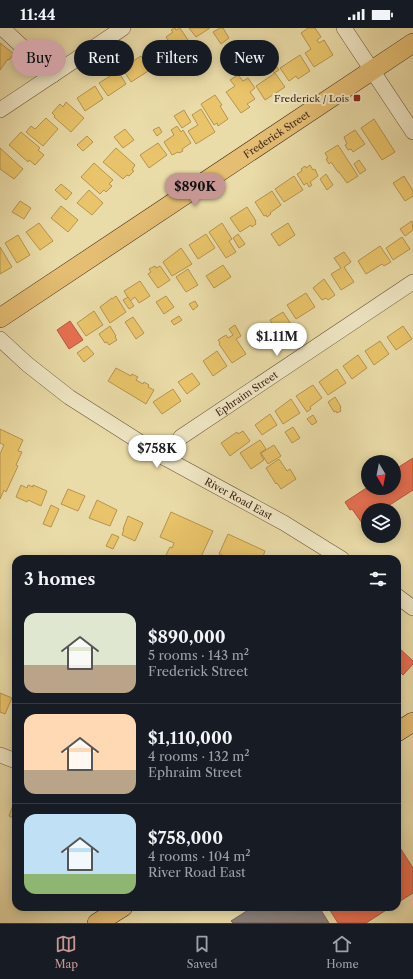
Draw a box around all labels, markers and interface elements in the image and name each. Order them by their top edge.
text: 11:44 [20,5,56,24]
chip: Buy [12,40,66,76]
chip: Rent [74,40,134,76]
chip: Filters [142,40,212,76]
chip: New [220,40,279,76]
place label: Frederick / Lois [274,92,349,105]
marker: Frederick / Lois [352,93,362,103]
street label: Frederick Street [241,107,312,161]
pin: $890K [167,173,223,207]
text: $890K [174,178,216,194]
pin: $1.11M [244,323,310,357]
text: $1.11M [256,328,298,344]
street label: Ephraim Street [213,368,280,419]
pin: $758K [129,435,185,469]
text: $758K [137,440,177,456]
north arrow [361,455,401,495]
map controls [361,455,401,543]
street label: River Road East [203,475,275,522]
button: layers [361,503,401,543]
icon: filters [367,568,389,590]
text: 3 homes [24,569,95,589]
text: $890,000 [148,627,226,647]
icon: home [56,629,104,677]
text: 5 rooms · 143 m² [148,647,249,663]
text: Frederick Street [148,663,248,679]
text: $1,110,000 [148,728,233,748]
icon: home [56,730,104,778]
text: 4 rooms · 132 m² [148,748,250,764]
text: Ephraim Street [148,764,242,780]
text: $758,000 [148,828,223,848]
icon: home [56,830,104,878]
text: 4 rooms · 104 m² [148,848,251,864]
text: River Road East [148,864,246,880]
tab: Map [54,933,78,971]
tab: Saved [187,933,217,971]
tab: Home [326,933,359,971]

